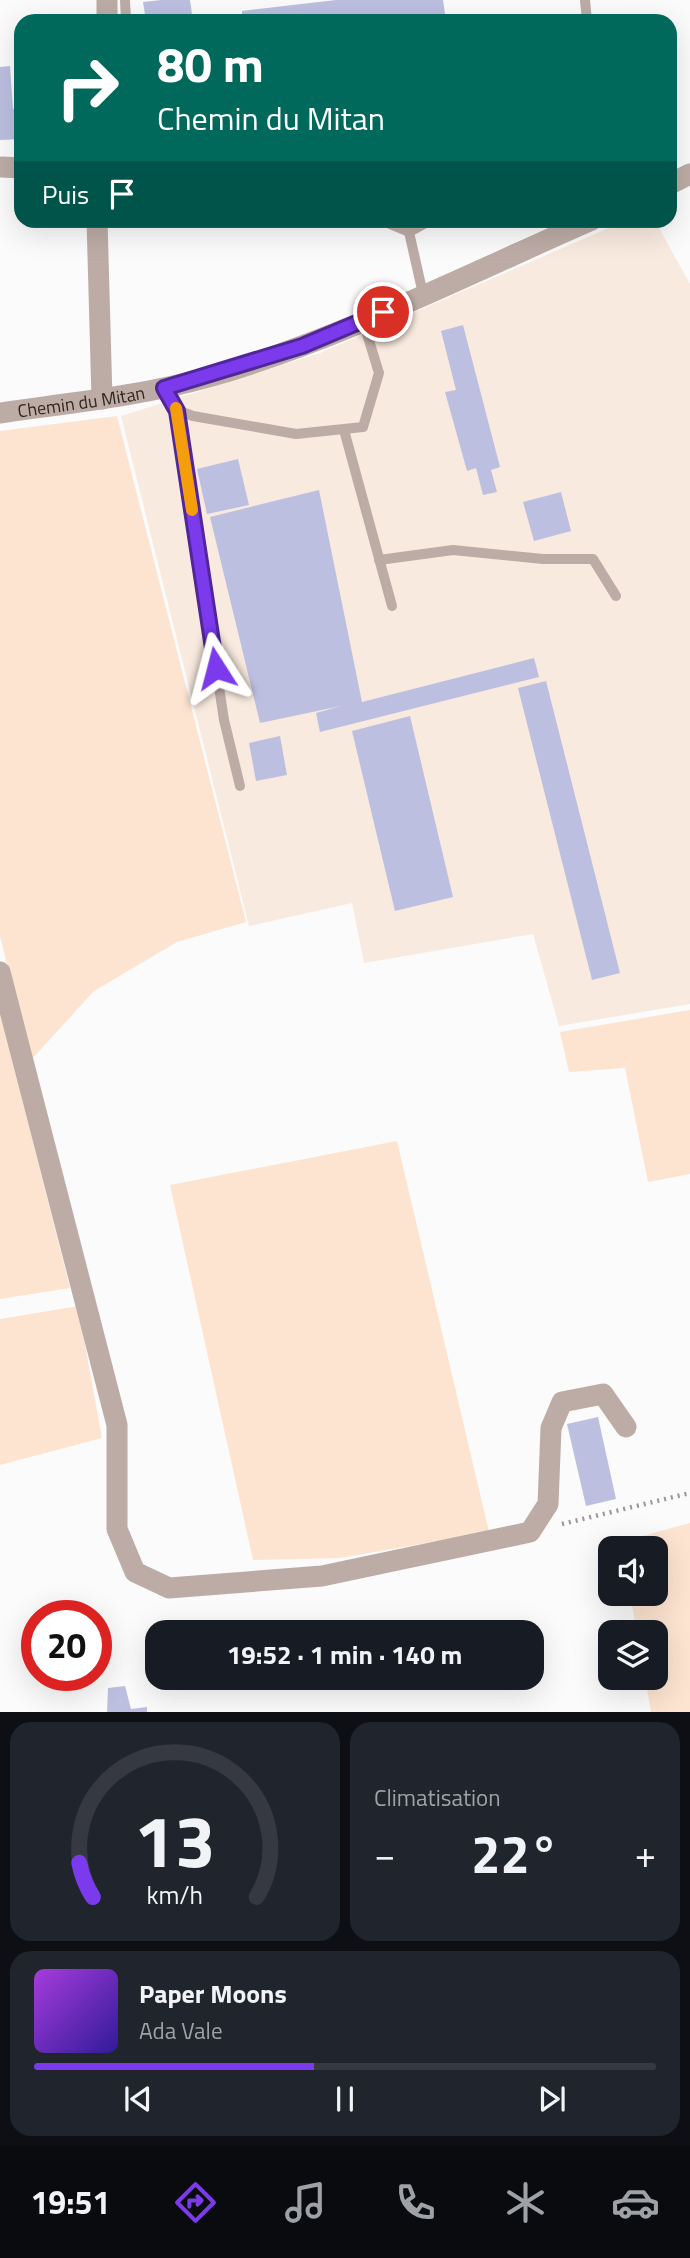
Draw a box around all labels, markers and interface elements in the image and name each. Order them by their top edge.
text: 80 m [157,26,264,101]
icon: right [42,42,133,133]
text: Chemin du Mitan [157,94,385,142]
text: Puis [42,175,89,214]
icon: arrive [103,175,141,213]
pin [353,282,413,342]
icon: arrive [364,293,402,331]
street label: Chemin du Mitan [16,378,147,424]
position arrow [179,631,253,705]
map controls [598,1536,668,1690]
button: sound [598,1536,668,1606]
speed limit sign: 20 [21,1600,112,1691]
button: layers [598,1620,668,1690]
text: 19:52 · 1 min · 140 m [227,1635,462,1674]
text: Climatisation [374,1780,501,1815]
text: 13 [134,1786,216,1896]
text: 22° [471,1814,559,1893]
text: − [374,1825,395,1883]
text: + [635,1825,656,1883]
text: km/h [147,1876,203,1914]
text: Paper Moons [139,1974,287,2013]
text: Ada Vale [139,2013,223,2048]
icon: previous [119,2080,157,2118]
icon: pause [326,2080,364,2118]
icon: next [533,2080,571,2118]
text: 19:51 [30,2178,110,2226]
icon: directions [171,2178,220,2227]
icon: music [281,2178,330,2227]
icon: phone [391,2178,440,2227]
icon: climate [501,2178,550,2227]
icon: car [611,2178,660,2227]

